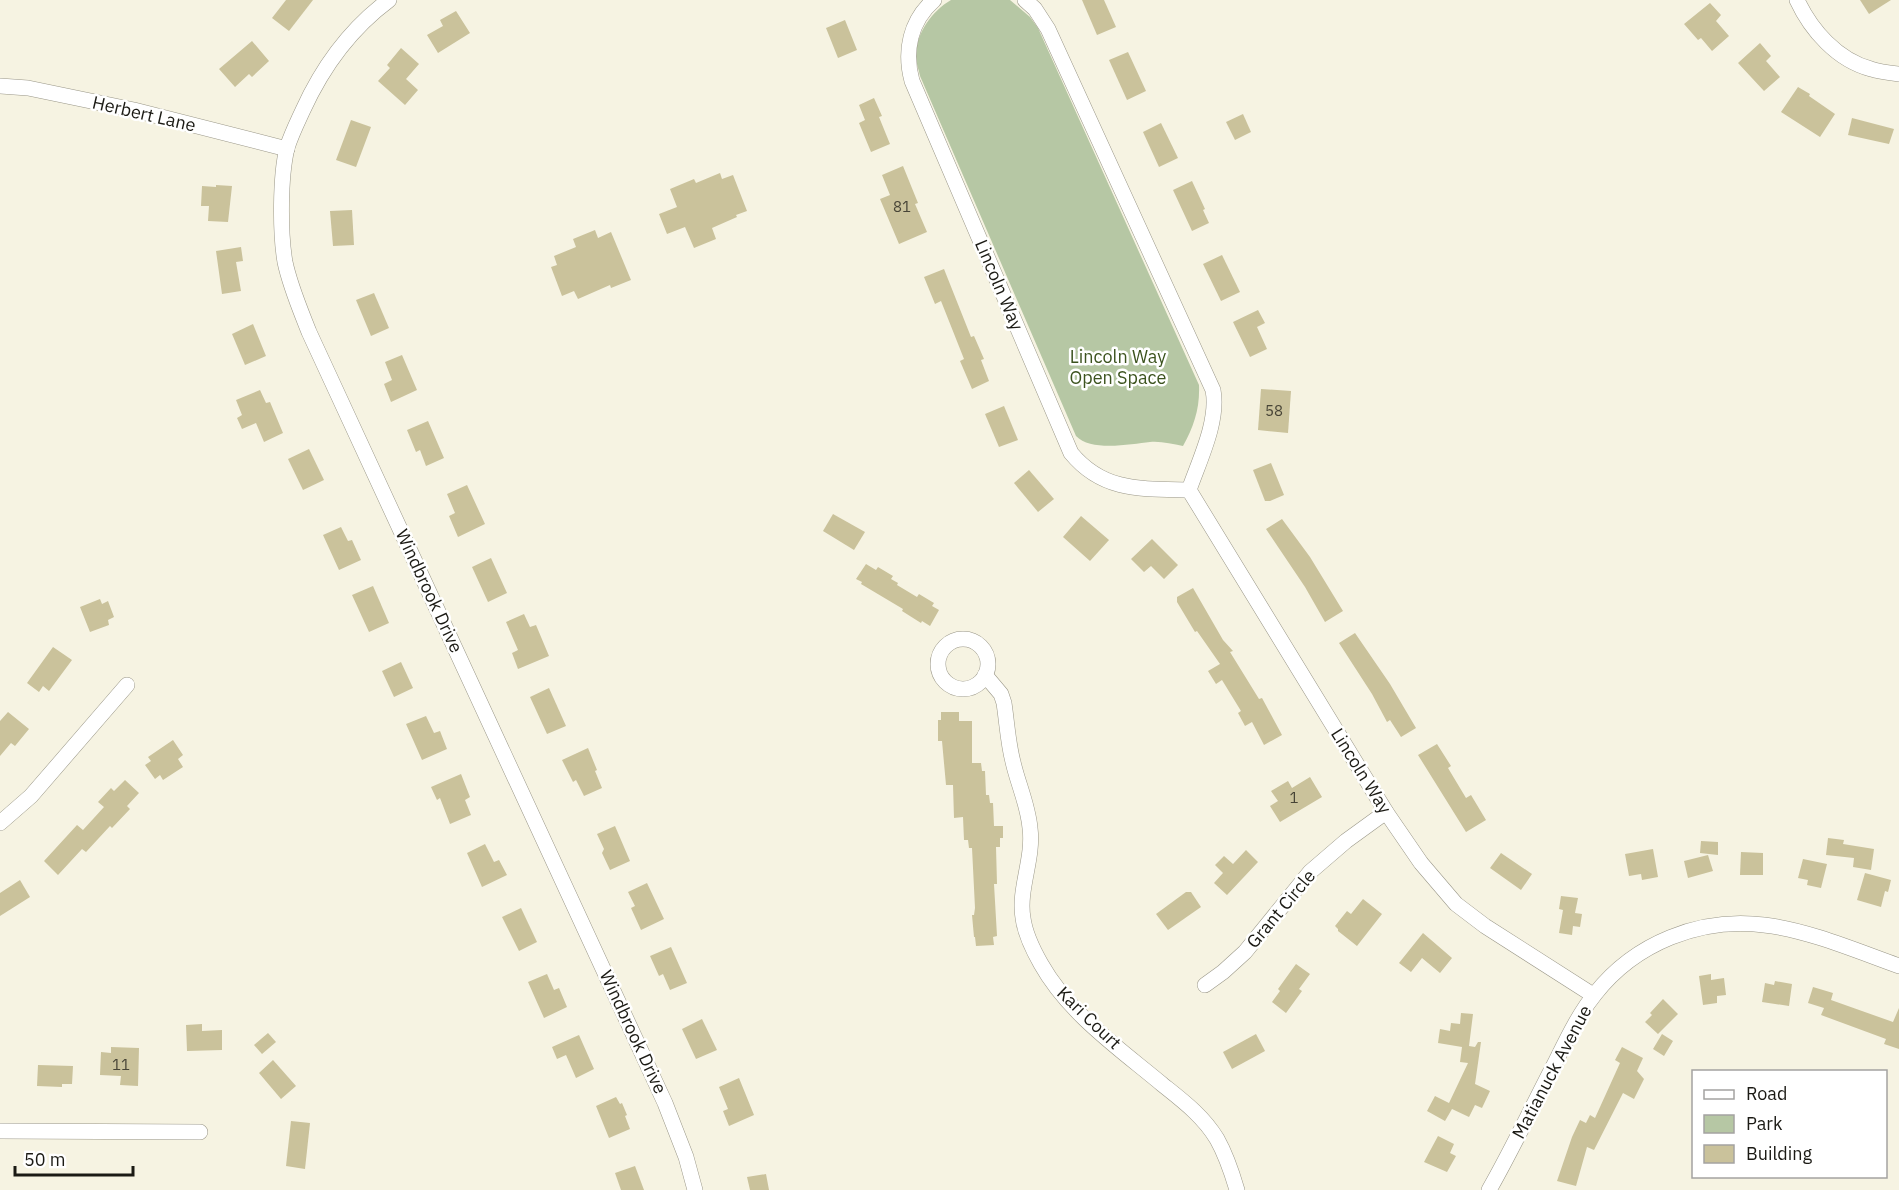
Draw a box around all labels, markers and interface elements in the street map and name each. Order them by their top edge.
street label: Herbert Lane [90,90,198,137]
house number: 81 [893,197,911,216]
street label: Lincoln Way [970,236,1029,334]
park label: Lincoln Way Open Space [1070,345,1167,389]
house number: 58 [1265,401,1283,420]
street label: Windbrook Drive [391,525,468,656]
street label: Lincoln Way [1326,724,1397,818]
house number: 1 [1289,788,1299,807]
street label: Grant Circle [1241,865,1320,953]
street label: Windbrook Drive [595,966,672,1097]
street label: Kari Court [1052,981,1126,1054]
street label: Matianuck Avenue [1507,1001,1597,1143]
house number: 11 [112,1055,130,1074]
legend [1692,1070,1887,1178]
text: Road [1746,1082,1787,1105]
text: Park [1746,1112,1783,1135]
scale bar [15,1139,134,1177]
text: Building [1746,1142,1813,1165]
text: 50 m [24,1148,66,1171]

